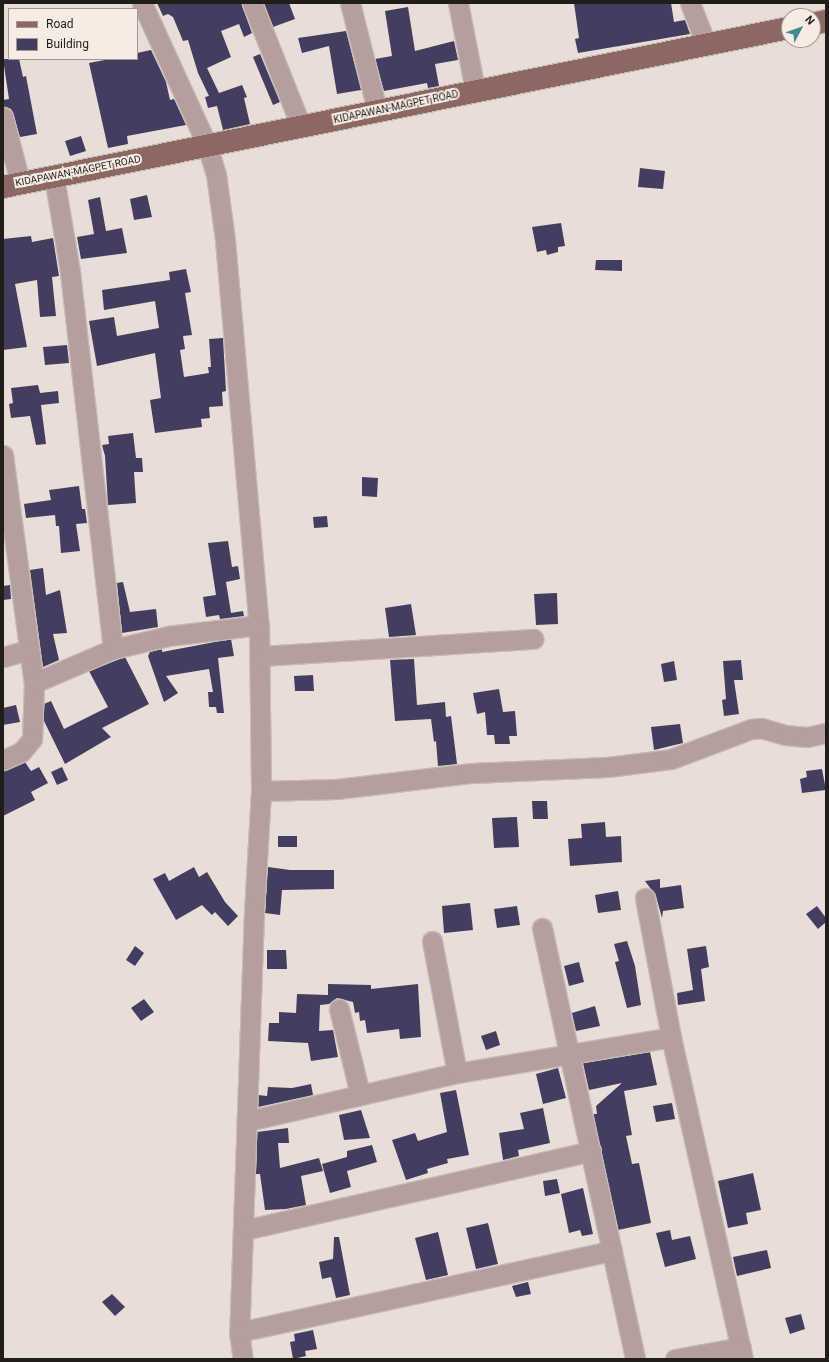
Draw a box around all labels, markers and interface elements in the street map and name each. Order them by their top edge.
legend [8,8,138,60]
north arrow [781,8,821,48]
text: N [802,13,817,28]
text: Road [46,17,74,31]
text: Building [46,37,89,51]
street label: KIDAPAWAN-MAGPET ROAD [332,88,460,126]
street label: KIDAPAWAN-MAGPET ROAD [14,153,142,189]

